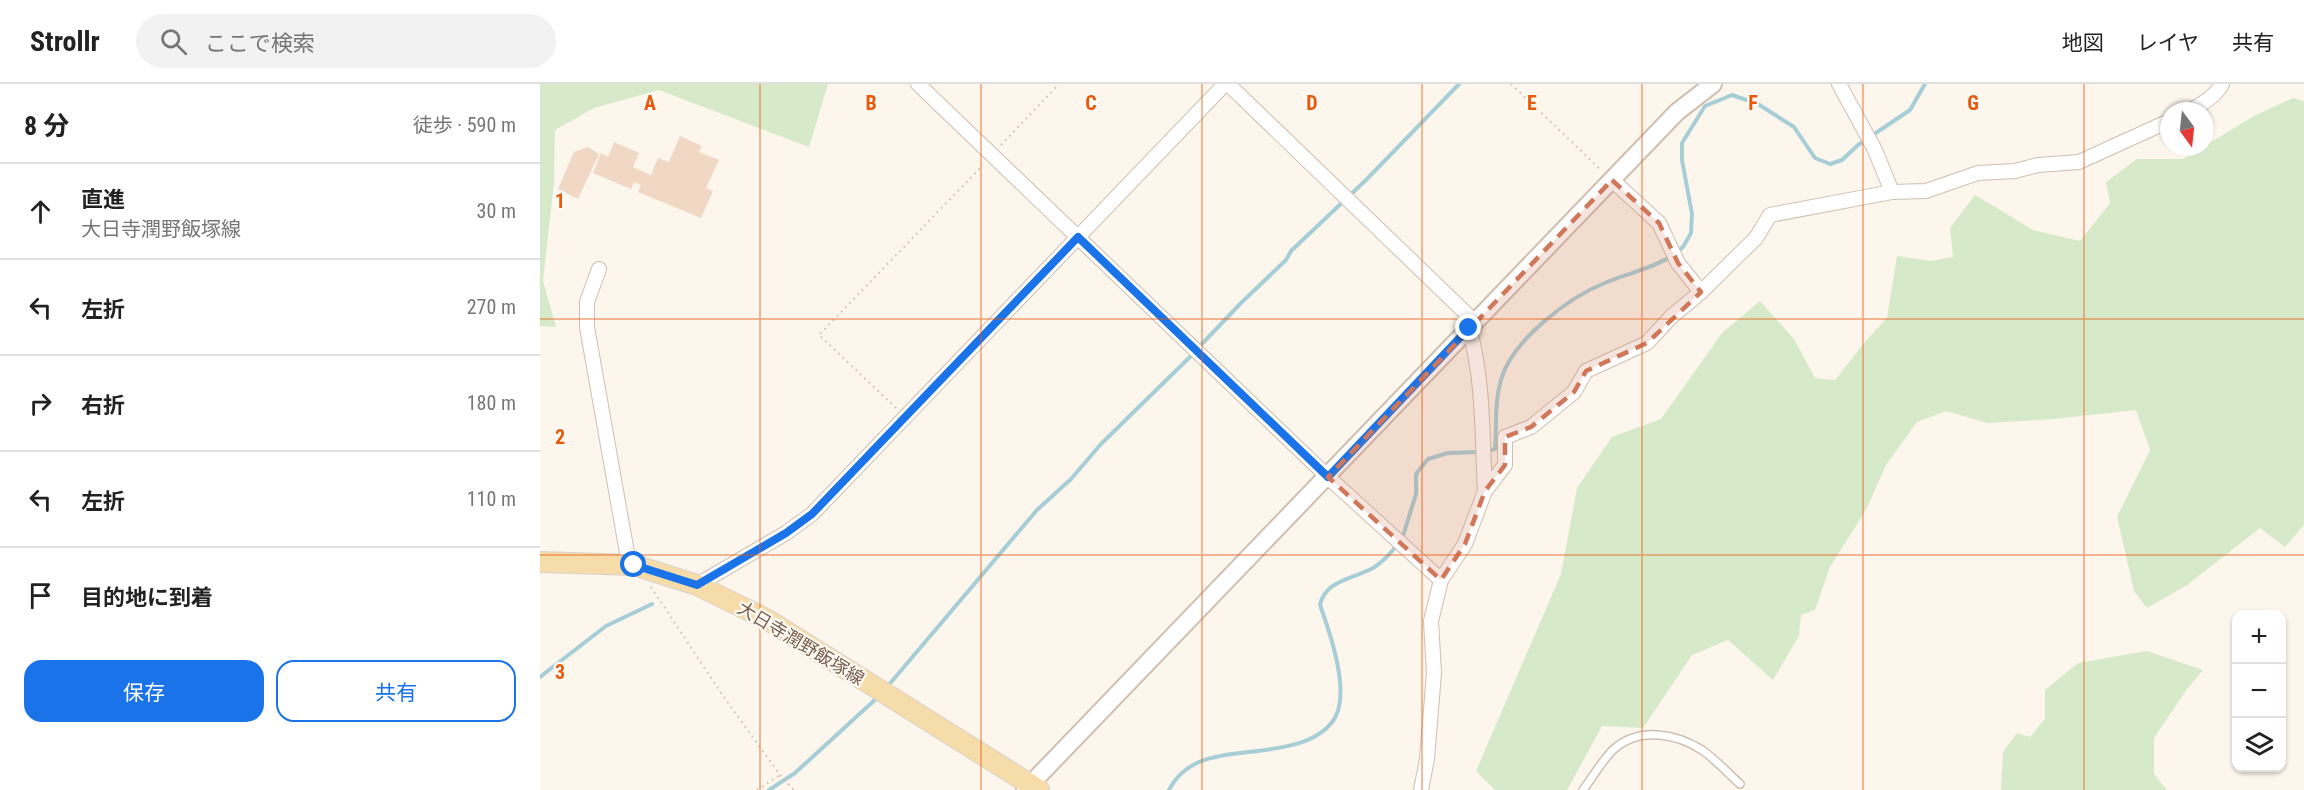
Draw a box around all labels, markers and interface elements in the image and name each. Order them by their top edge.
search box [136,14,556,68]
text: Strollr [30,25,100,58]
icon: search [157,25,190,58]
text: ここで検索 [205,31,315,56]
text: 地図 [2062,31,2104,55]
text: レイヤ [2137,31,2199,55]
text: 共有 [2232,31,2274,55]
text: A [644,91,656,115]
text: B [865,91,877,115]
text: C [1085,91,1097,115]
text: D [1306,91,1318,115]
text: E [1527,91,1537,115]
text: F [1748,91,1758,115]
text: G [1967,91,1979,115]
north arrow [2160,102,2214,156]
text: 8 分 [24,111,69,141]
text: 徒歩 · 590 m [413,113,516,137]
text: 直進 [81,187,125,212]
text: 1 [555,189,565,213]
icon: ahead [24,195,57,228]
text: 30 m [477,199,516,223]
text: 大日寺潤野飯塚線 [81,217,241,241]
icon: left [24,291,57,324]
text: 270 m [467,295,516,319]
text: 左折 [81,297,125,322]
route end [1455,314,1481,340]
icon: right [24,387,57,420]
text: 180 m [467,391,516,415]
text: 右折 [81,393,125,418]
text: 2 [555,425,565,449]
icon: left [24,483,57,516]
text: 110 m [467,487,516,511]
text: 左折 [81,489,125,514]
route start [620,551,646,577]
icon: arrive [24,579,57,612]
text: 目的地に到着 [81,585,213,610]
street label: 大日寺潤野飯塚線 [734,597,868,689]
map controls [2232,610,2286,772]
button: + [2232,610,2286,664]
button: 保存 [24,660,264,722]
button: 共有 [276,660,516,722]
text: 3 [555,660,565,684]
button: − [2232,664,2286,718]
button: layers [2232,718,2286,772]

